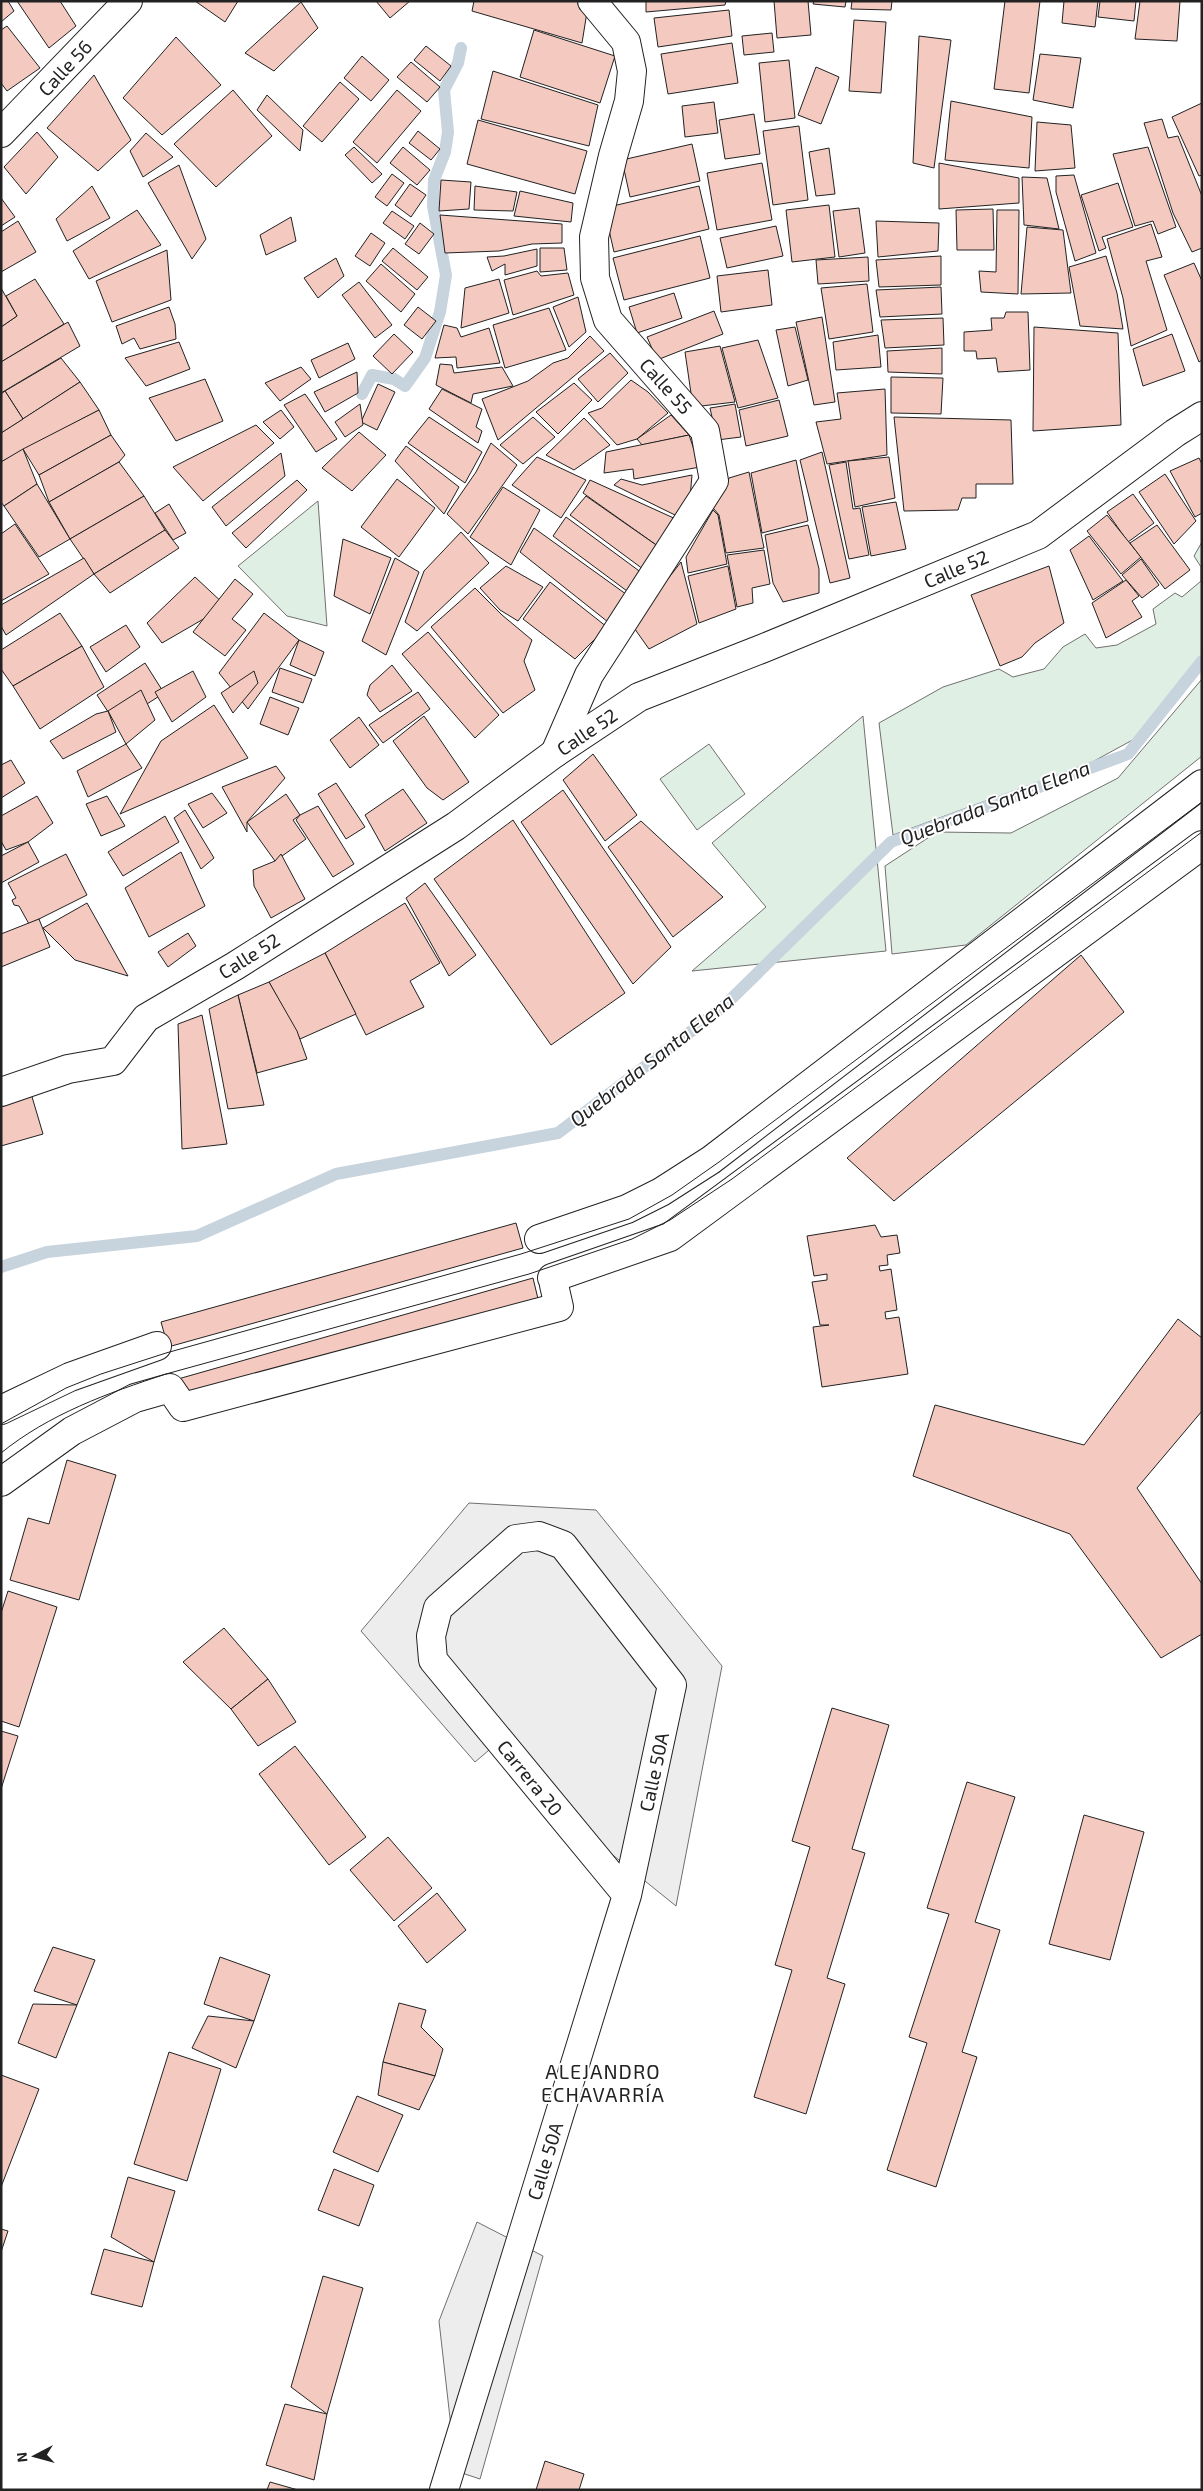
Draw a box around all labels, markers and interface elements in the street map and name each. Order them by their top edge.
street label: Calle 56 [33,35,96,100]
street label: Calle 55 [635,353,697,418]
street label: Calle 52 [920,545,992,592]
street label: Calle 52 [552,703,621,760]
water label: Quebrada Santa Elena [896,755,1093,849]
street label: Calle 52 [214,928,284,983]
water label: Quebrada Santa Elena [564,988,738,1131]
street label: Calle 50A [634,1730,673,1814]
street label: Carrera 20 [493,1735,568,1820]
district label: ALEJANDRO ECHAVARRÍA [541,2059,665,2106]
street label: Calle 50A [522,2119,567,2203]
north arrow [10,2431,60,2481]
text: N [13,2451,31,2463]

